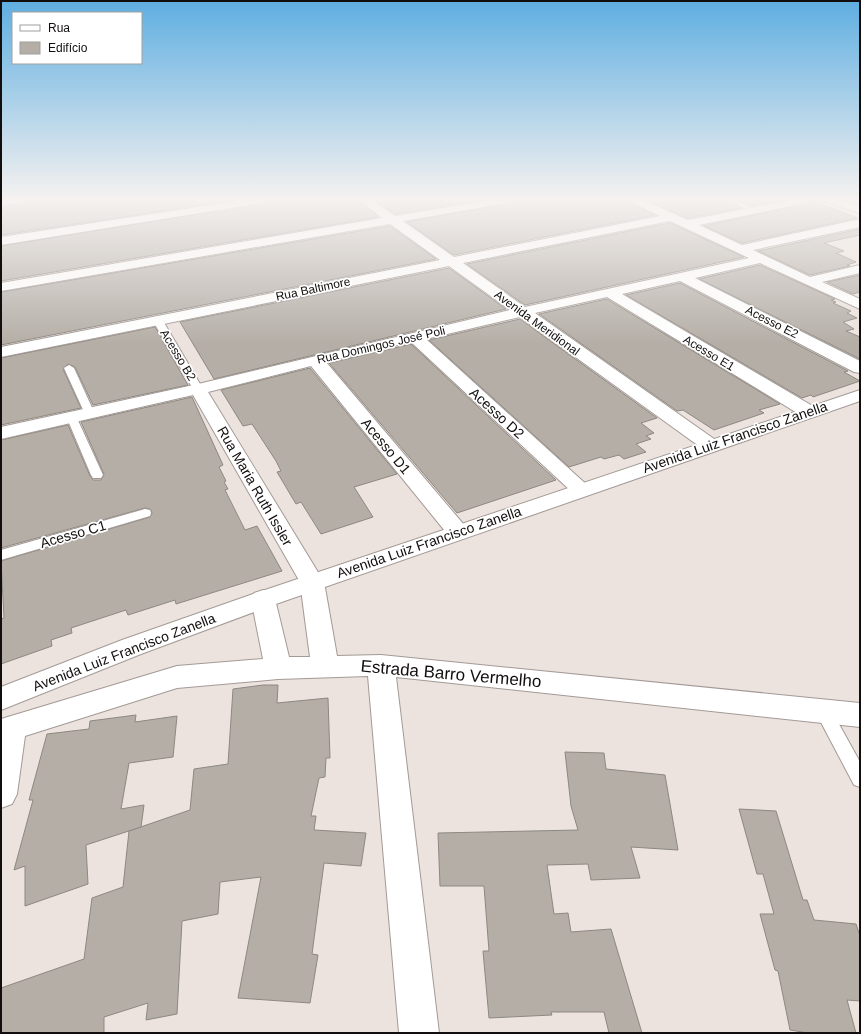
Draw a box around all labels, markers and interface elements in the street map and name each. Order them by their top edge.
legend [12,12,142,64]
text: Rua [48,21,70,35]
text: Edifício [48,41,88,55]
street label: Rua Baltimore [274,274,352,304]
street label: Avenida Meridional [492,287,582,359]
street label: Acesso E2 [743,303,801,341]
street label: Rua Domingos José Poli [315,323,447,367]
street label: Acesso B2 [157,327,199,383]
street label: Acesso E1 [681,332,737,374]
street label: Acesso D2 [466,384,528,442]
street label: Avenida Luiz Francisco Zanella [641,398,830,476]
street label: Acesso D1 [358,415,414,477]
street label: Rua Maria Ruth Issler [214,423,296,549]
street label: Avenida Luiz Francisco Zanella [335,503,524,581]
street label: Acesso C1 [38,517,108,551]
street label: Avenida Luiz Francisco Zanella [30,610,218,694]
street label: Estrada Barro Vermelho [360,657,542,691]

